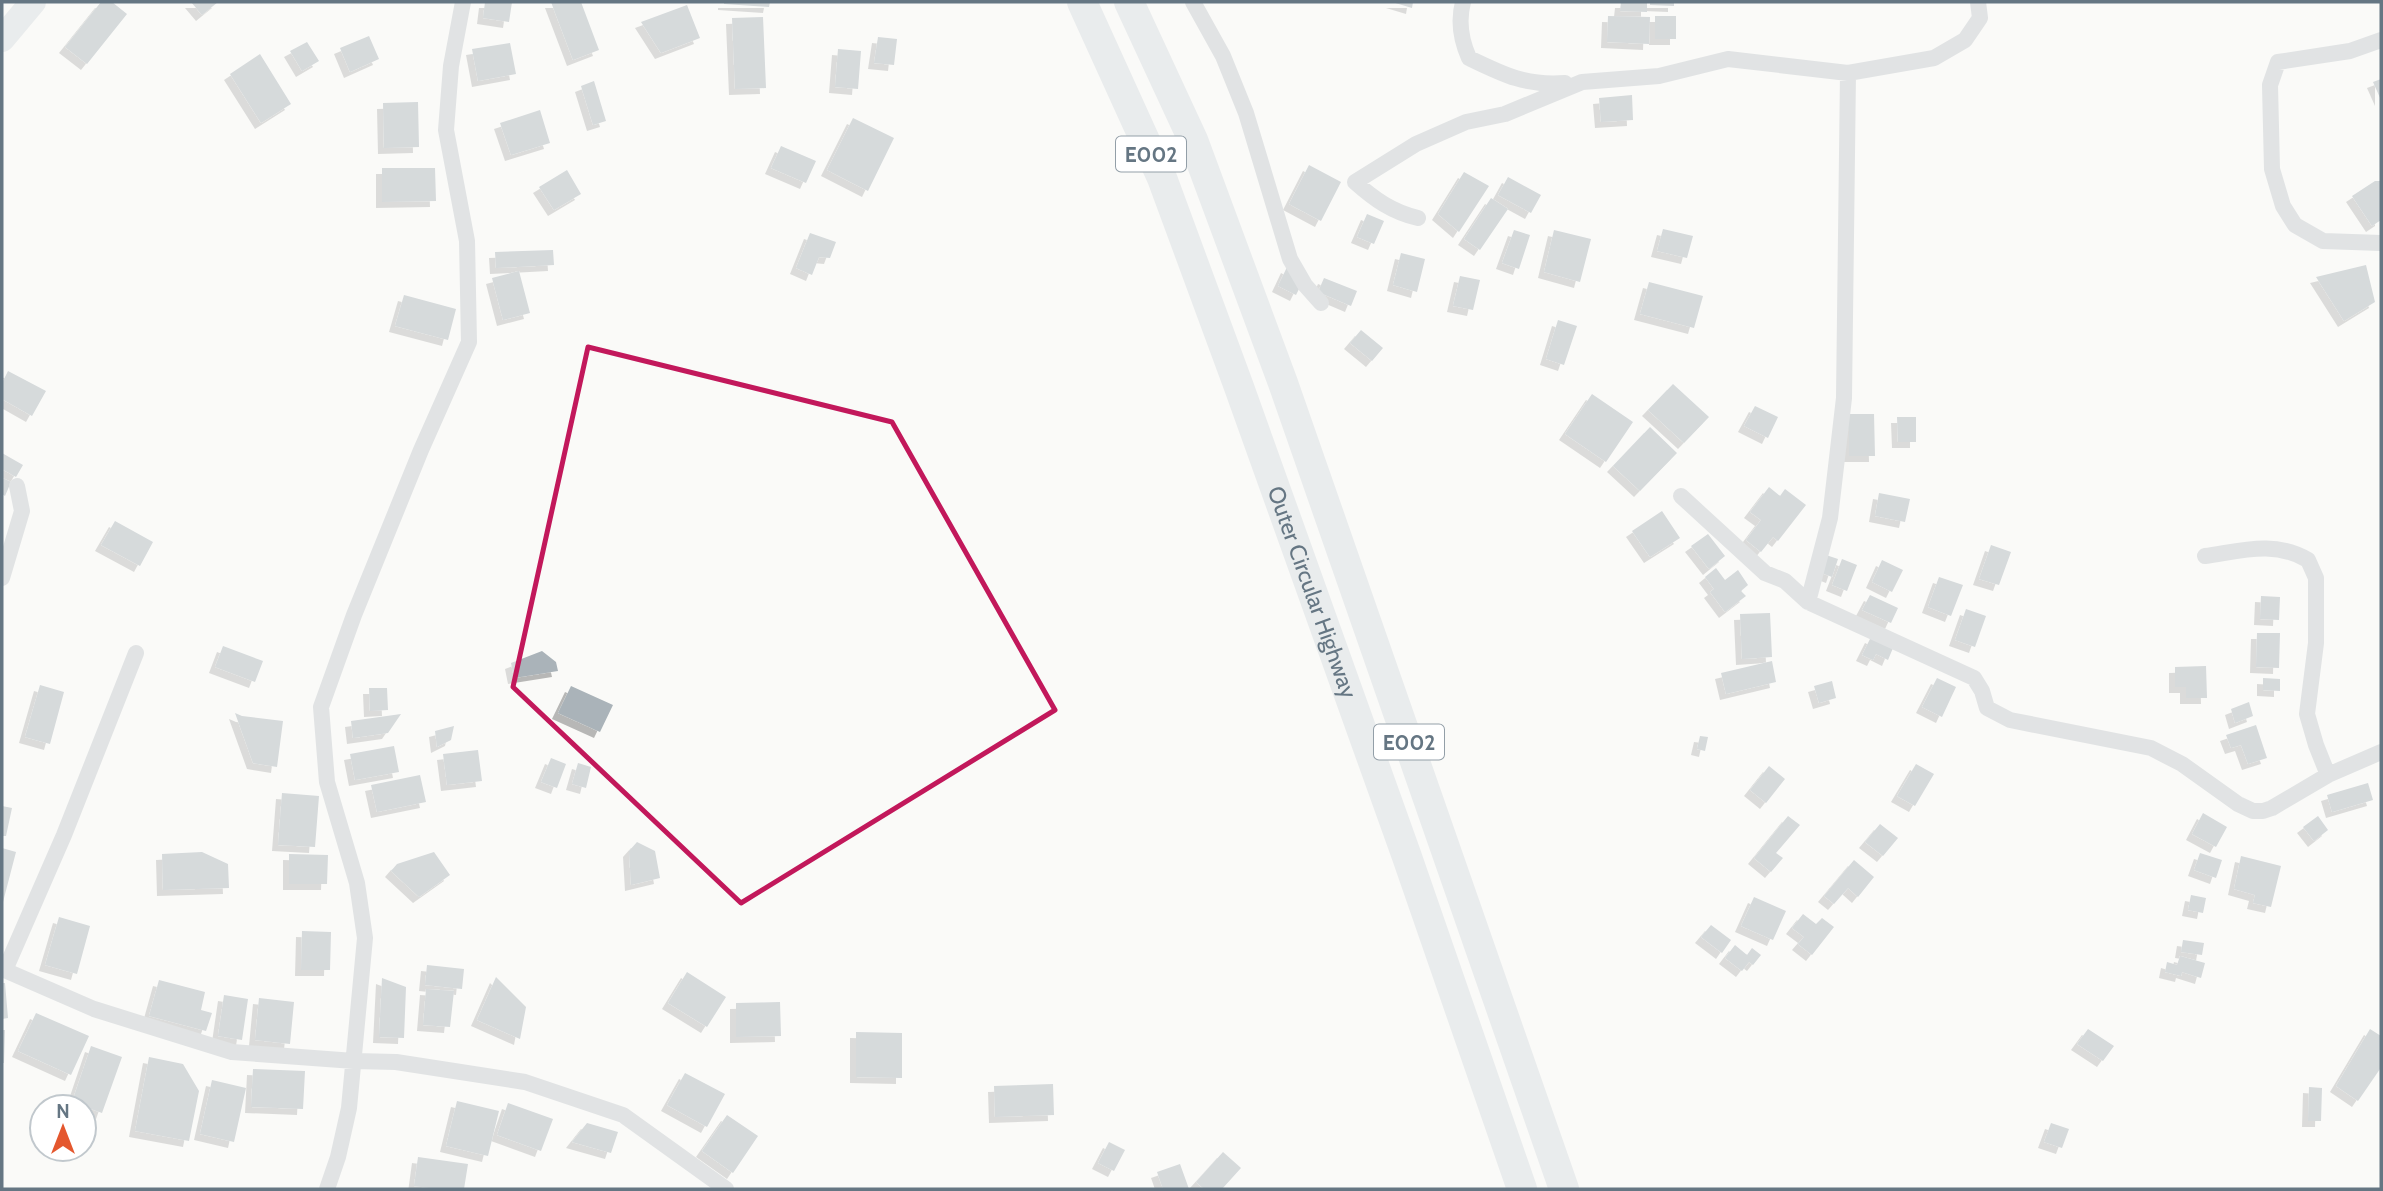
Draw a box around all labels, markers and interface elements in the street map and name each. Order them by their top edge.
road number: E002 [1116,136,1186,172]
street label: Outer Circular Highway [1262,482,1363,702]
road number: E002 [1374,724,1444,760]
north arrow [28,1093,98,1163]
text: N [56,1100,70,1123]

